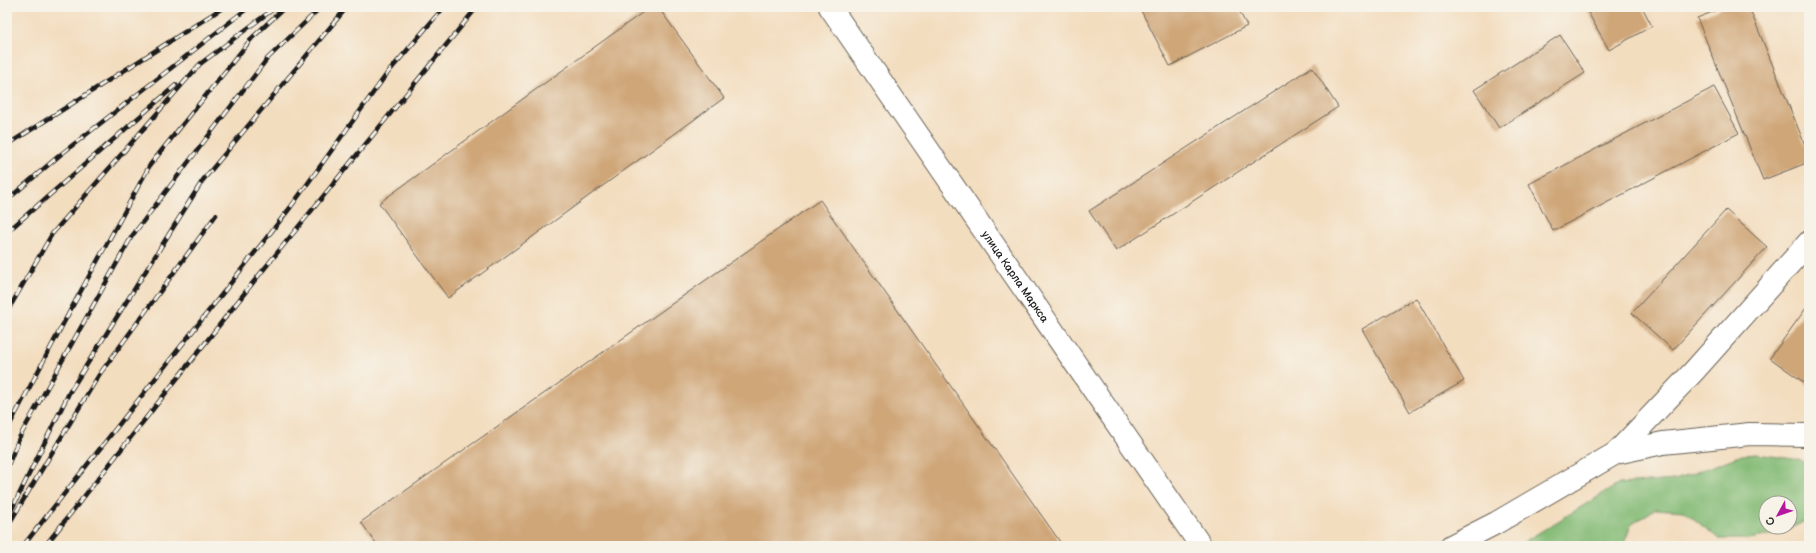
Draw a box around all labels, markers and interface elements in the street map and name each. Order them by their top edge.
street label: улица Карла Маркса [979,228,1052,325]
north arrow [1758,495,1798,535]
text: С [1763,514,1778,528]

